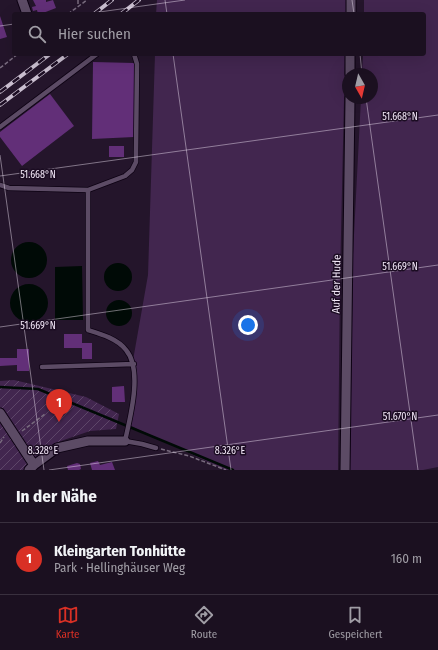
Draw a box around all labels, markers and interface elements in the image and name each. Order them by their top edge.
search box [12,12,426,56]
icon: search [26,23,48,45]
text: Hier suchen [58,25,131,43]
north arrow [342,68,378,104]
text: 51.668°N [382,111,418,123]
text: 51.668°N [20,169,56,181]
street label: Auf der Hude [329,254,344,314]
text: 51.669°N [382,261,418,273]
your location [238,315,258,335]
text: 51.669°N [20,320,56,332]
pin: 1 [46,389,72,422]
text: 51.670°N [383,411,417,423]
text: 8.328°E [28,445,59,457]
text: 8.326°E [215,445,245,457]
text: In der Nähe [16,486,97,507]
text: Kleingarten Tonhütte [54,542,186,560]
text: 1 [26,551,32,566]
text: 160 m [391,551,422,566]
text: Park · Hellinghäuser Weg [54,560,185,575]
tab: Karte [56,604,80,641]
tab: Route [191,604,217,641]
tab: Gespeichert [328,604,382,641]

